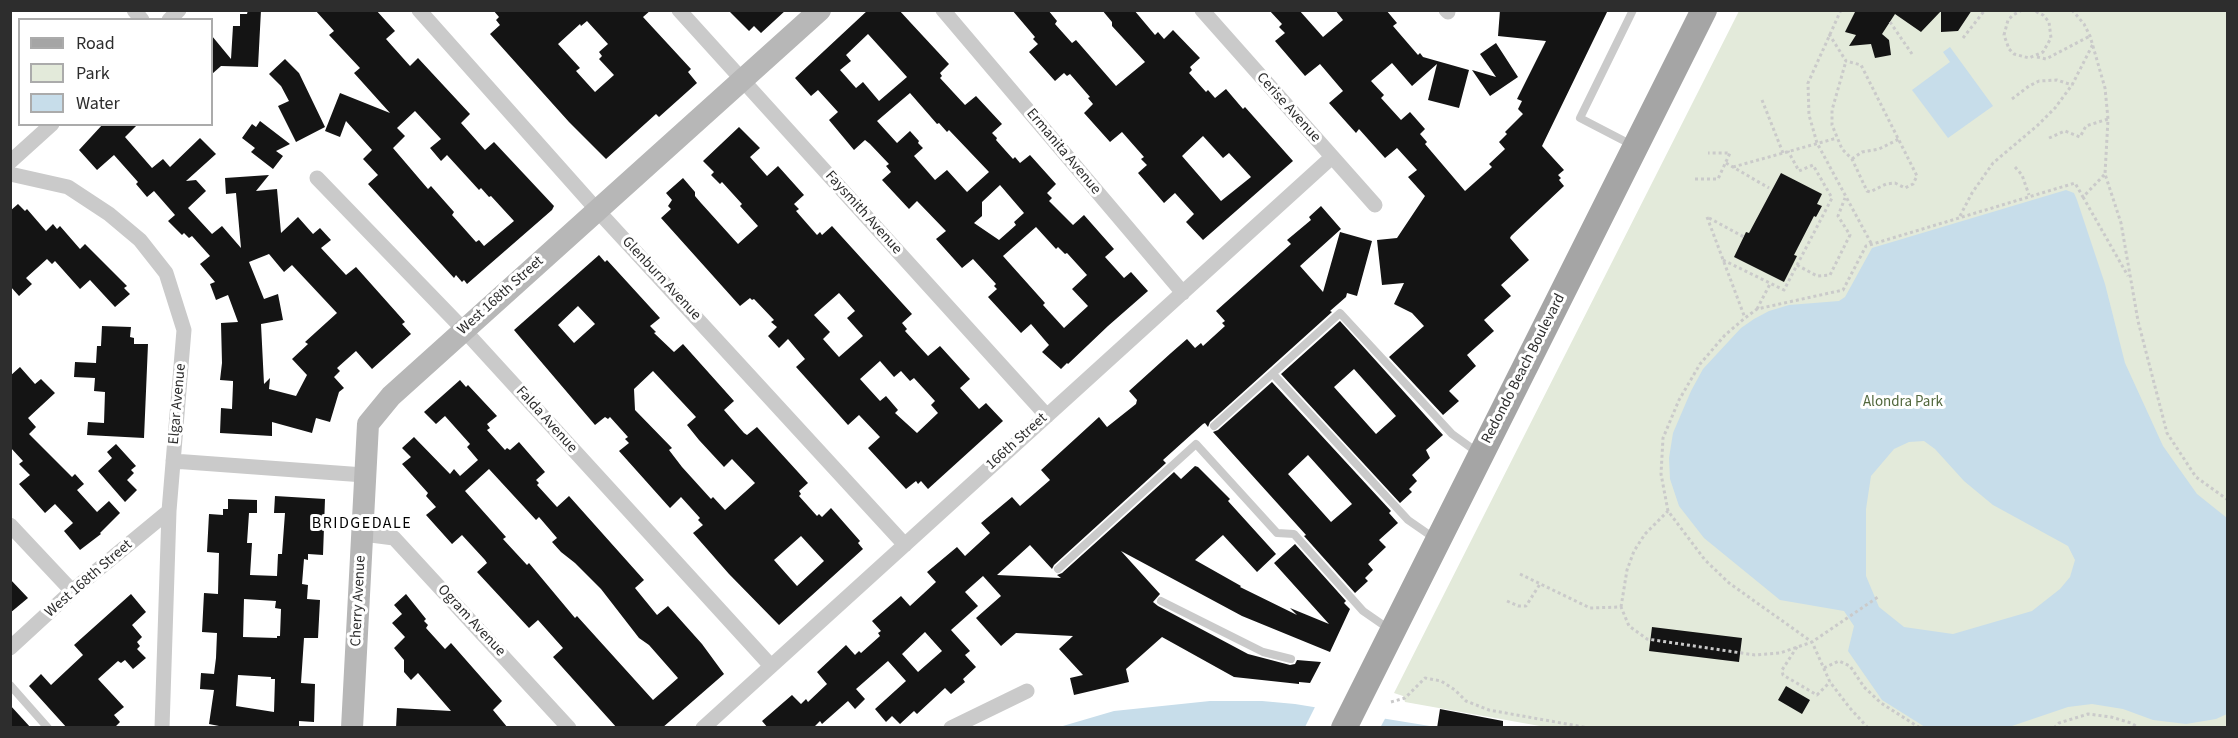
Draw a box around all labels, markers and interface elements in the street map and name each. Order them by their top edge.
legend [18,18,213,126]
text: Road [76,31,115,56]
text: Park [76,61,110,86]
street label: Cerise Avenue [1252,69,1324,147]
text: Water [76,91,120,116]
street label: Ermanita Avenue [1022,105,1104,199]
street label: Faysmith Avenue [821,167,905,259]
street label: Glenburn Avenue [618,233,704,325]
street label: West 168th Street [454,253,548,339]
street label: Redondo Beach Boulevard [1478,291,1570,447]
street label: Elgar Avenue [166,363,190,445]
street label: Falda Avenue [511,383,581,457]
park label: Alondra Park [1863,394,1943,412]
street label: 166th Street [983,410,1051,474]
district label: BRIDGEDALE [312,514,412,534]
street label: West 168th Street [42,536,136,622]
street label: Cherry Avenue [348,555,370,647]
street label: Ogram Avenue [433,581,509,661]

